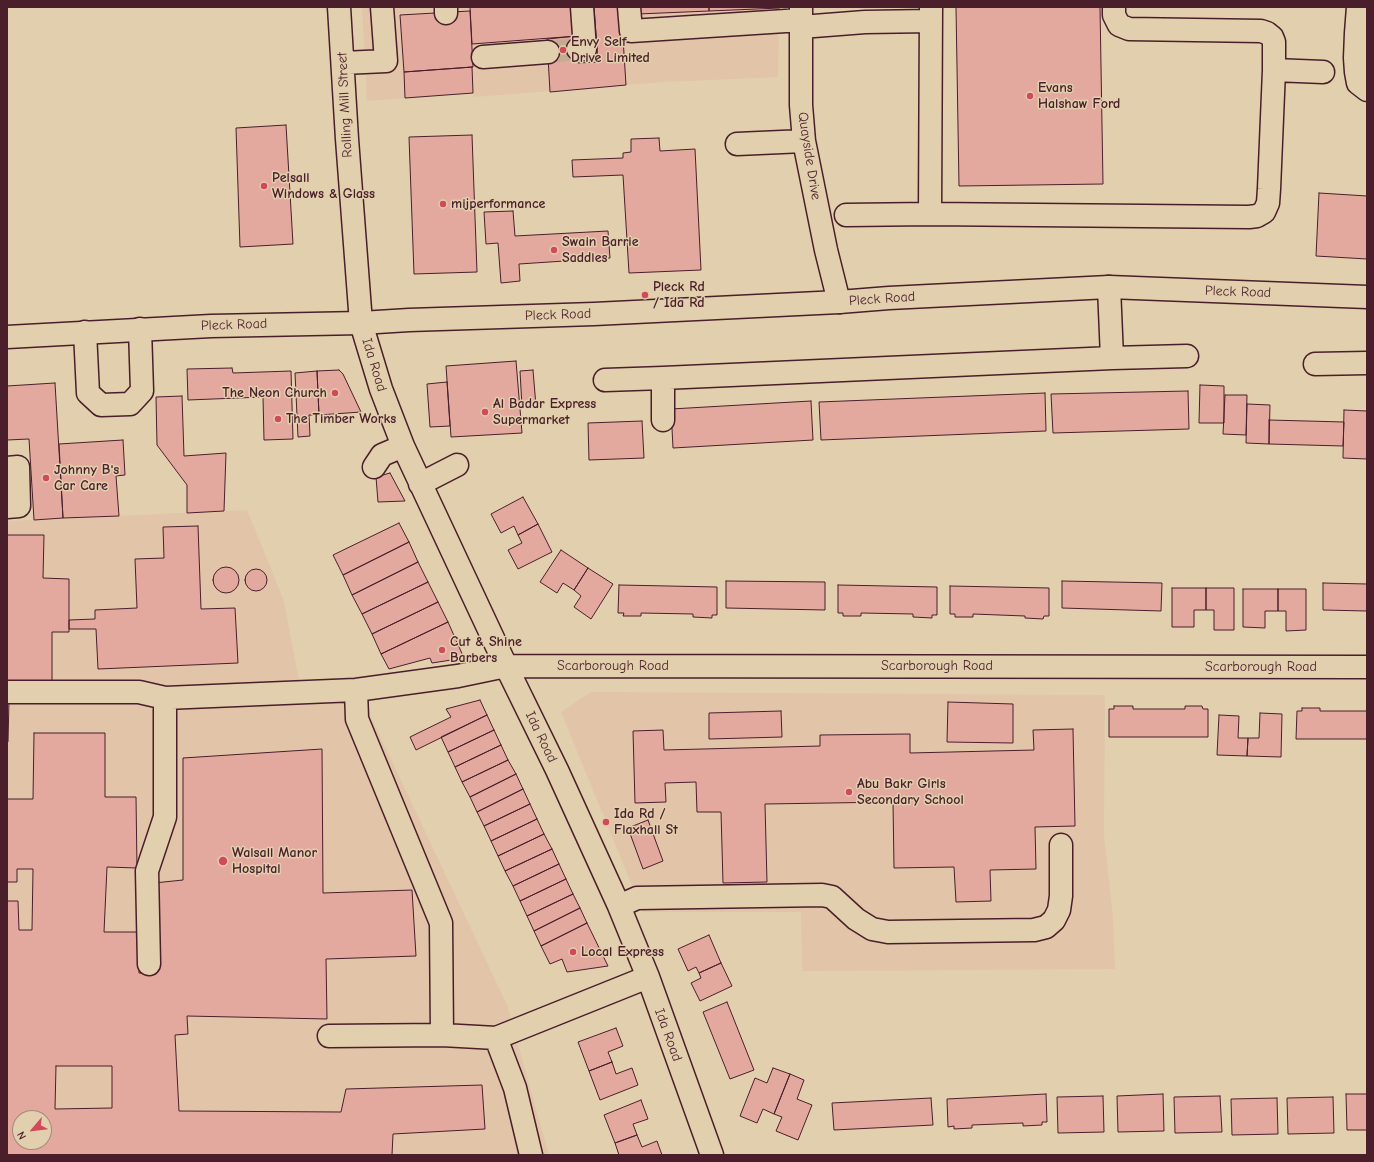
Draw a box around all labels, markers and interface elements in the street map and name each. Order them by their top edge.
place label: Envy Self Drive Limited [571,34,650,66]
marker: Envy Self Drive Limited [558,45,568,55]
street label: Rolling Mill Street [334,52,356,158]
place label: Evans Halshaw Ford [1038,80,1120,112]
marker: Evans Halshaw Ford [1025,91,1035,101]
street label: Quayside Drive [794,111,824,201]
place label: Pelsall Windows & Glass [272,170,375,202]
marker: Pelsall Windows & Glass [259,181,269,191]
place label: mijperformance [451,196,545,212]
marker: mijperformance [438,199,448,209]
place label: Swain Barrie Saddles [562,234,639,266]
marker: Swain Barrie Saddles [549,245,559,255]
place label: Pleck Rd / Ida Rd [653,279,705,312]
street label: Pleck Road [1205,282,1271,302]
street label: Pleck Road [848,288,916,310]
marker: Pleck Rd / Ida Rd [640,290,650,300]
street label: Pleck Road [525,305,591,325]
street label: Pleck Road [201,315,267,335]
street label: Ida Road [358,336,390,394]
place label: The Neon Church [222,385,327,401]
marker: The Neon Church [330,388,340,398]
place label: Al Badar Express Supermarket [493,396,596,428]
marker: Al Badar Express Supermarket [480,407,490,417]
place label: The Timber Works [286,411,396,427]
marker: The Timber Works [273,414,283,424]
place label: Johnny B's Car Care [54,462,119,494]
marker: Johnny B's Car Care [41,473,51,483]
place label: Cut & Shine Barbers [450,634,522,666]
marker: Cut & Shine Barbers [437,645,447,655]
street label: Scarborough Road [557,658,669,674]
street label: Scarborough Road [881,658,993,674]
street label: Scarborough Road [1205,659,1317,675]
street label: Ida Road [521,709,561,765]
place label: Abu Bakr Girls Secondary School [857,776,964,808]
marker: Abu Bakr Girls Secondary School [844,787,854,797]
place label: Ida Rd / Flaxhall St [614,806,678,838]
marker: Ida Rd / Flaxhall St [601,817,611,827]
place label: Walsall Manor Hospital [232,845,317,878]
marker: Walsall Manor Hospital [217,855,229,867]
place label: Local Express [581,944,664,960]
marker: Local Express [568,947,578,957]
street label: Ida Road [651,1006,685,1064]
north arrow [12,1110,52,1150]
text: N [14,1129,29,1142]

